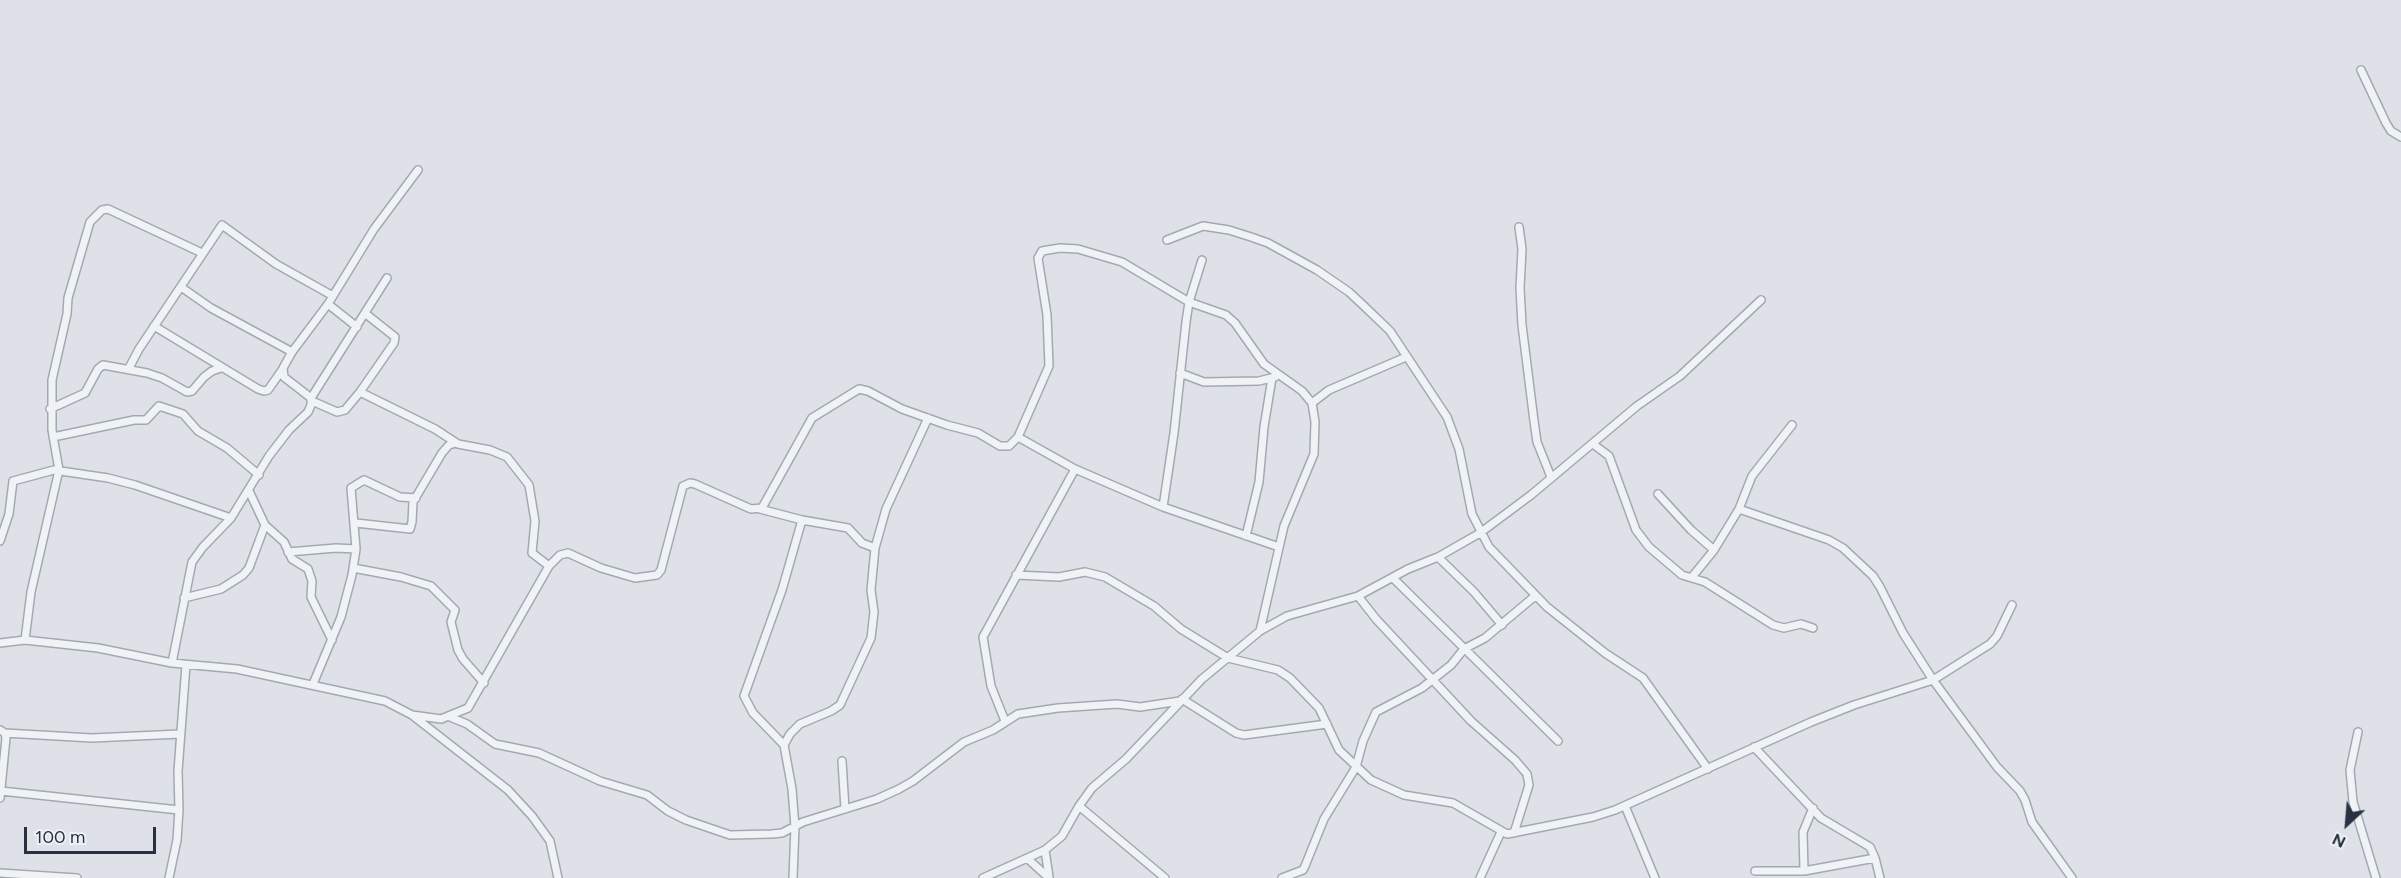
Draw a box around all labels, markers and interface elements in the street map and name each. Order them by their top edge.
north arrow [2317,794,2377,854]
scale bar [27,815,159,853]
text: 100 m [35,826,85,848]
text: N [2329,829,2349,852]

